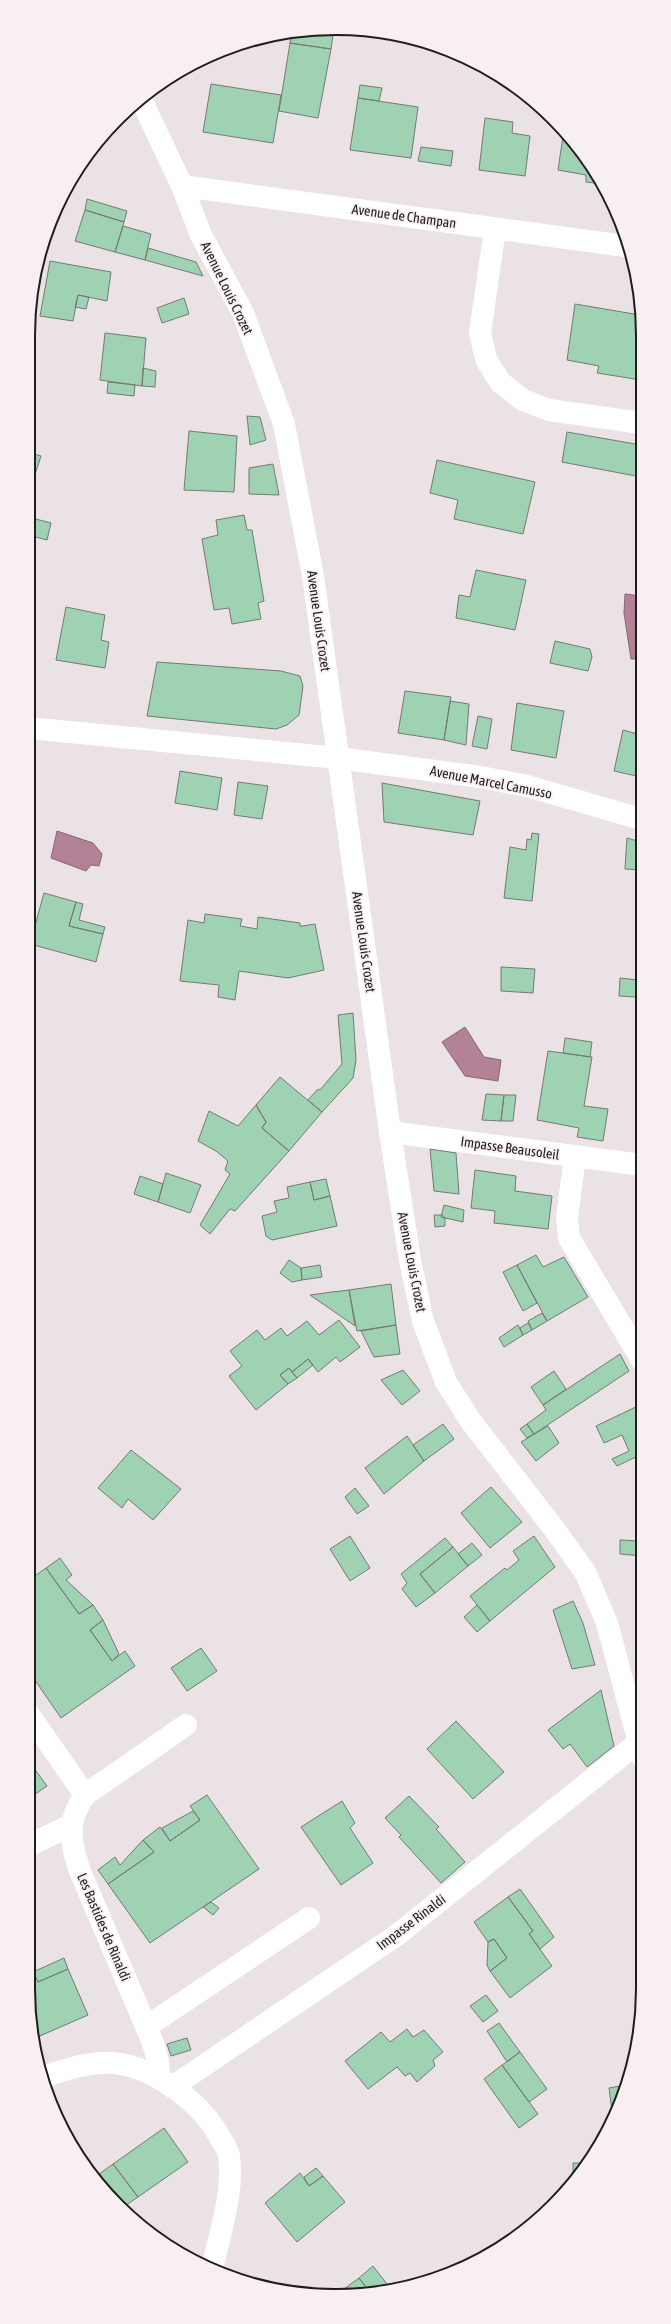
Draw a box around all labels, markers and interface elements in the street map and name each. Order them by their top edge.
street label: Avenue de Champan [351,201,457,231]
street label: Avenue Louis Crozet [198,239,256,337]
street label: Avenue Louis Crozet [304,570,334,672]
street label: Avenue Marcel Camusso [429,762,553,802]
street label: Avenue Louis Crozet [349,891,379,993]
street label: Impasse Beausoleil [460,1133,561,1163]
street label: Avenue Louis Crozet [394,1211,430,1313]
street label: Les Bastides de Rinaldi [74,1871,134,1983]
street label: Impasse Rinaldi [373,1891,449,1953]

